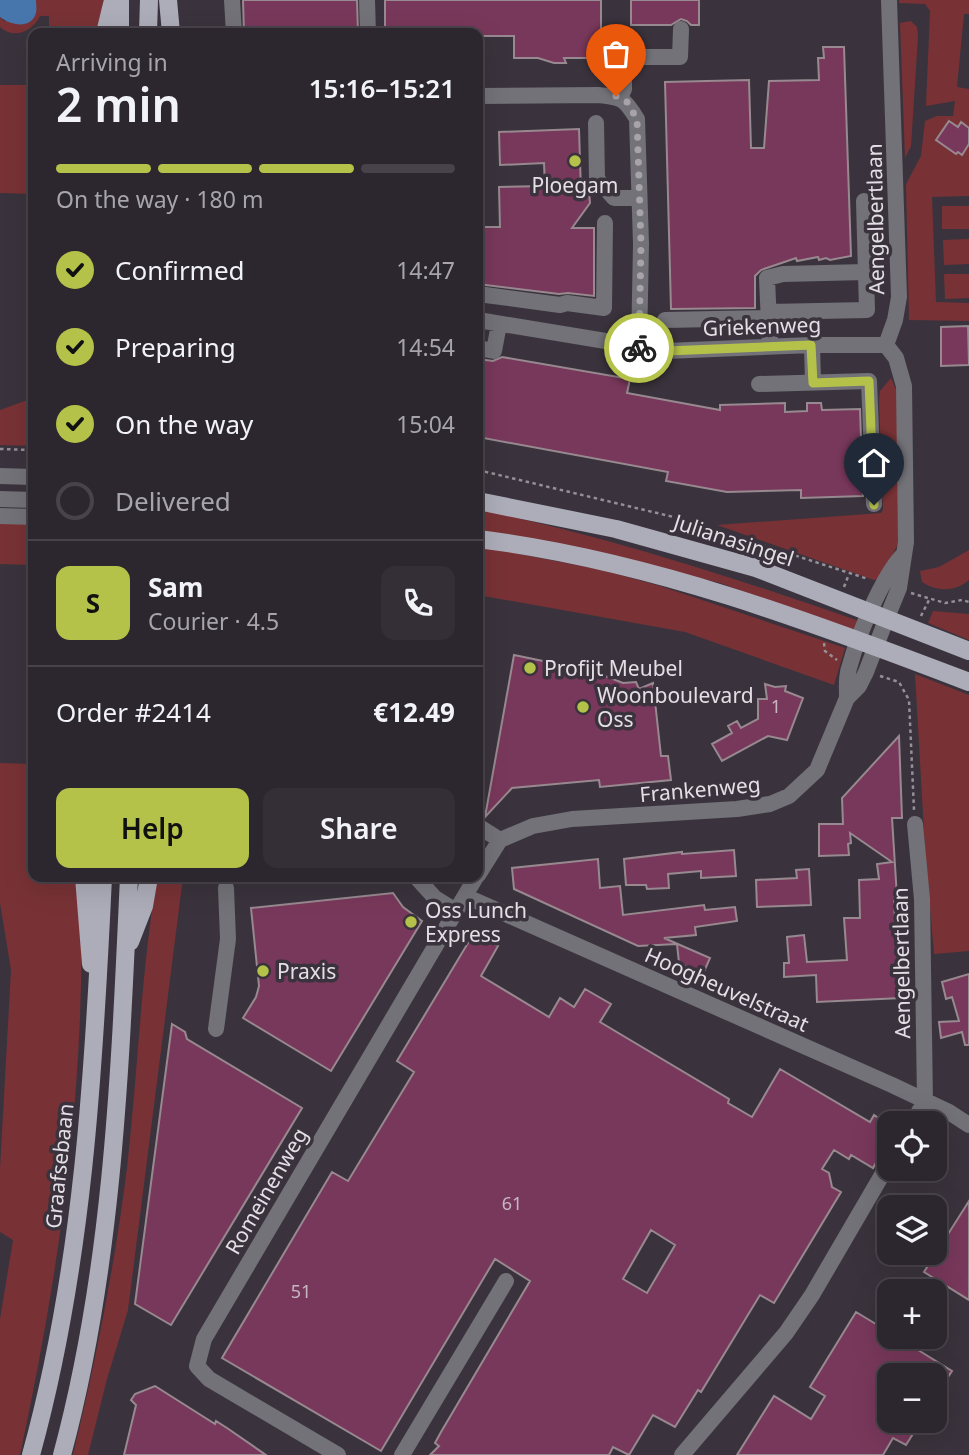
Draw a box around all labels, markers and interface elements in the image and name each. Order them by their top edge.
pin [586,24,646,96]
icon: bag [597,35,635,73]
text: Arriving in [56,46,168,78]
text: 15:16–15:21 [309,70,455,106]
text: 2 min [56,73,181,135]
street label: Aengelbertlaan [860,143,890,295]
marker: Ploegam [567,153,583,169]
place label: Ploegam [531,171,619,199]
text: On the way · 180 m [56,183,263,215]
icon: check [56,251,94,289]
text: Confirmed [115,252,245,288]
text: 14:47 [396,254,455,286]
street label: Griekenweg [702,310,822,342]
courier [604,313,674,383]
icon: check [56,328,94,366]
text: Preparing [115,329,236,365]
icon: bike [620,329,658,367]
text: 14:54 [396,331,455,363]
icon: check [56,405,94,443]
text: On the way [115,406,253,442]
text: 15:04 [396,408,455,440]
pin [844,433,904,505]
icon: home [855,444,893,482]
text: Delivered [115,483,231,519]
street label: Julianasingel [668,507,798,573]
button: phone [381,566,455,640]
text: Sam [148,569,203,605]
text: S [86,585,100,621]
text: Courier · 4.5 [148,605,279,637]
place label: Profijt Meubel [544,654,683,682]
marker: Profijt Meubel [522,660,538,676]
place label: Woonboulevard Oss [597,681,754,733]
text: Order #2414 [56,694,211,730]
text: €12.49 [373,694,455,730]
house number: 1 [771,694,781,718]
marker: Woonboulevard Oss [575,699,591,715]
street label: Frankenweg [638,770,762,808]
button: Help [56,788,249,868]
button: Share [263,788,455,868]
street label: Aengelbertlaan [886,887,916,1039]
place label: Oss Lunch Express [425,896,527,948]
marker: Oss Lunch Express [403,914,419,930]
street label: Hoogheuvelstraat [641,940,814,1038]
place label: Praxis [277,957,336,985]
marker: Praxis [255,963,271,979]
street label: Graafsebaan [39,1102,79,1230]
map controls [877,1111,947,1433]
button: locate [877,1111,947,1181]
street label: Romeinenweg [218,1123,314,1259]
house number: 61 [502,1191,522,1215]
button: layers [877,1195,947,1265]
house number: 51 [291,1279,311,1303]
button: + [877,1279,947,1349]
button: − [877,1363,947,1433]

